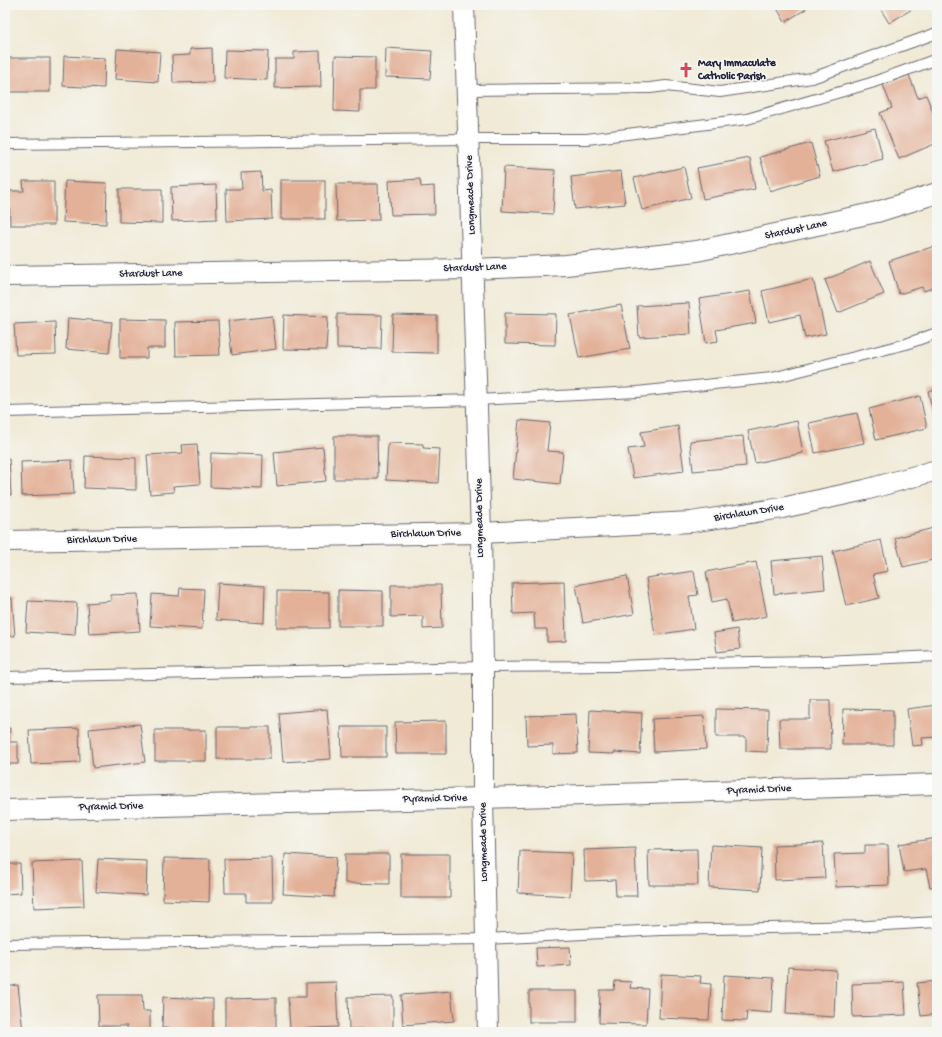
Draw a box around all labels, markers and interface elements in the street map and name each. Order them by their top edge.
place label: Mary Immaculate Catholic Parish [697,57,777,83]
church icon: Mary Immaculate Catholic Parish [677,61,695,79]
street label: Longmeade Drive [464,155,478,235]
street label: Stardust Lane [764,217,829,242]
street label: Stardust Lane [443,261,507,275]
street label: Stardust Lane [119,267,183,281]
street label: Longmeade Drive [473,478,487,558]
street label: Birchlawn Drive [712,502,785,525]
street label: Birchlawn Drive [390,527,462,541]
street label: Birchlawn Drive [66,533,138,547]
street label: Pyramid Drive [725,783,792,797]
street label: Pyramid Drive [402,792,468,806]
street label: Pyramid Drive [78,800,144,814]
street label: Longmeade Drive [477,802,491,882]

